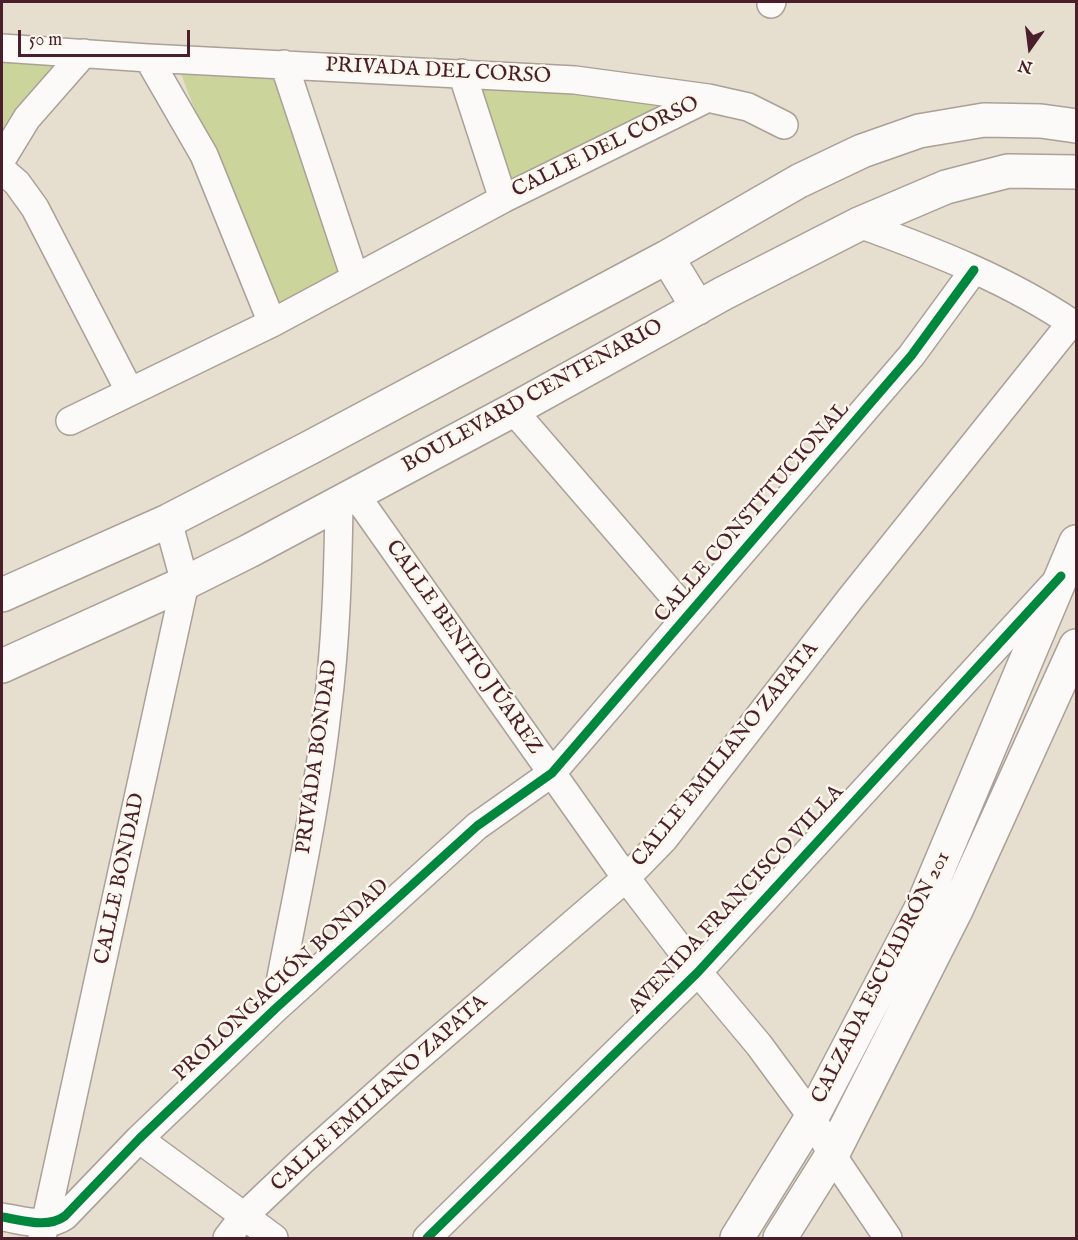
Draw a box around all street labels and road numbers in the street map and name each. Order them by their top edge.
street label: PRIVADA DEL CORSO [324,54,552,90]
street label: CALLE DEL CORSO [508,92,704,204]
street label: BOULEVARD CENTENARIO [398,315,668,479]
street label: CALLE CONSTITUCIONAL [650,398,856,628]
street label: CALLE BENITO JÚAREZ [379,536,547,760]
street label: CALLE EMILIANO ZAPATA [627,637,825,873]
street label: PRIVADA BONDAD [292,658,344,856]
street label: AVENIDA FRANCISCO VILLA [624,780,850,1020]
street label: CALLE BONDAD [91,791,151,967]
street label: CALZADA ESCUADRÓN 201 [807,848,957,1108]
street label: PROLONGACIÓN BONDAD [169,874,395,1088]
street label: CALLE EMILIANO ZAPATA [267,990,493,1198]

